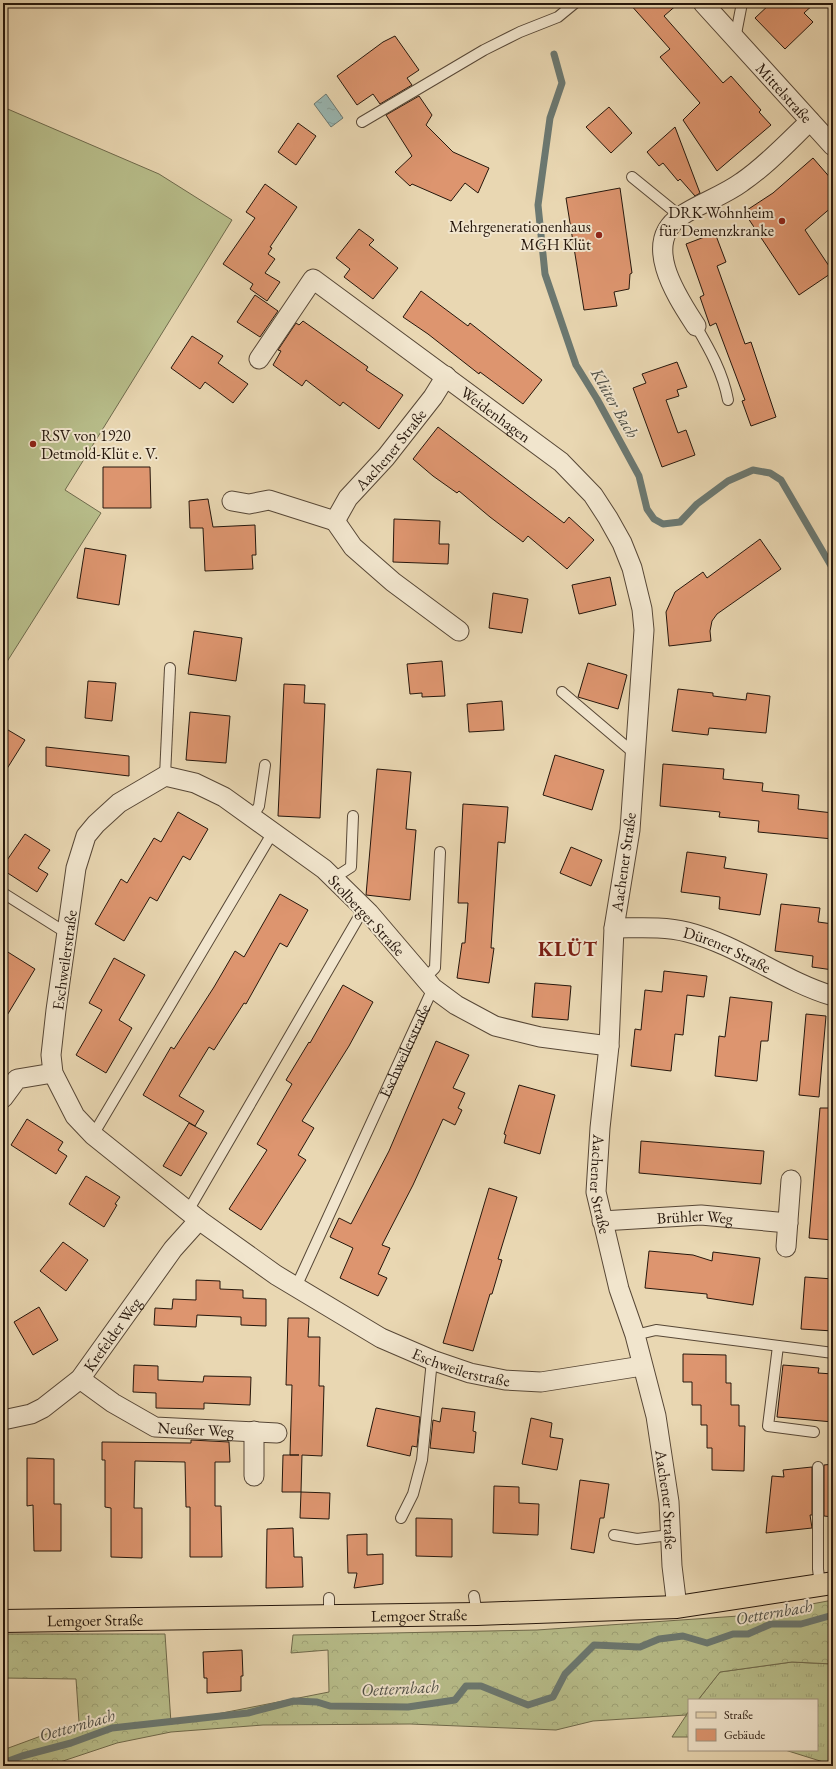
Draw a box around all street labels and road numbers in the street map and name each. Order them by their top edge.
street label: Mittelstraße [751,58,817,128]
street label: Weidenhagen [456,382,536,448]
street label: Aachener Straße [350,404,431,496]
street label: Aachener Straße [606,811,641,914]
street label: Stolberger Straße [323,870,410,961]
street label: Eschweilerstraße [47,909,82,1012]
street label: Dürener Straße [681,921,775,978]
street label: Eschweilerstraße [374,1001,435,1101]
street label: Aachener Straße [585,1133,616,1236]
street label: Brühler Weg [656,1205,735,1229]
street label: Krefelder Weg [79,1292,147,1376]
street label: Eschweilerstraße [409,1343,510,1391]
street label: Neußer Weg [157,1417,236,1442]
street label: Aachener Straße [650,1447,681,1550]
street label: Lemgoer Straße [371,1604,467,1627]
street label: Lemgoer Straße [47,1609,143,1631]

